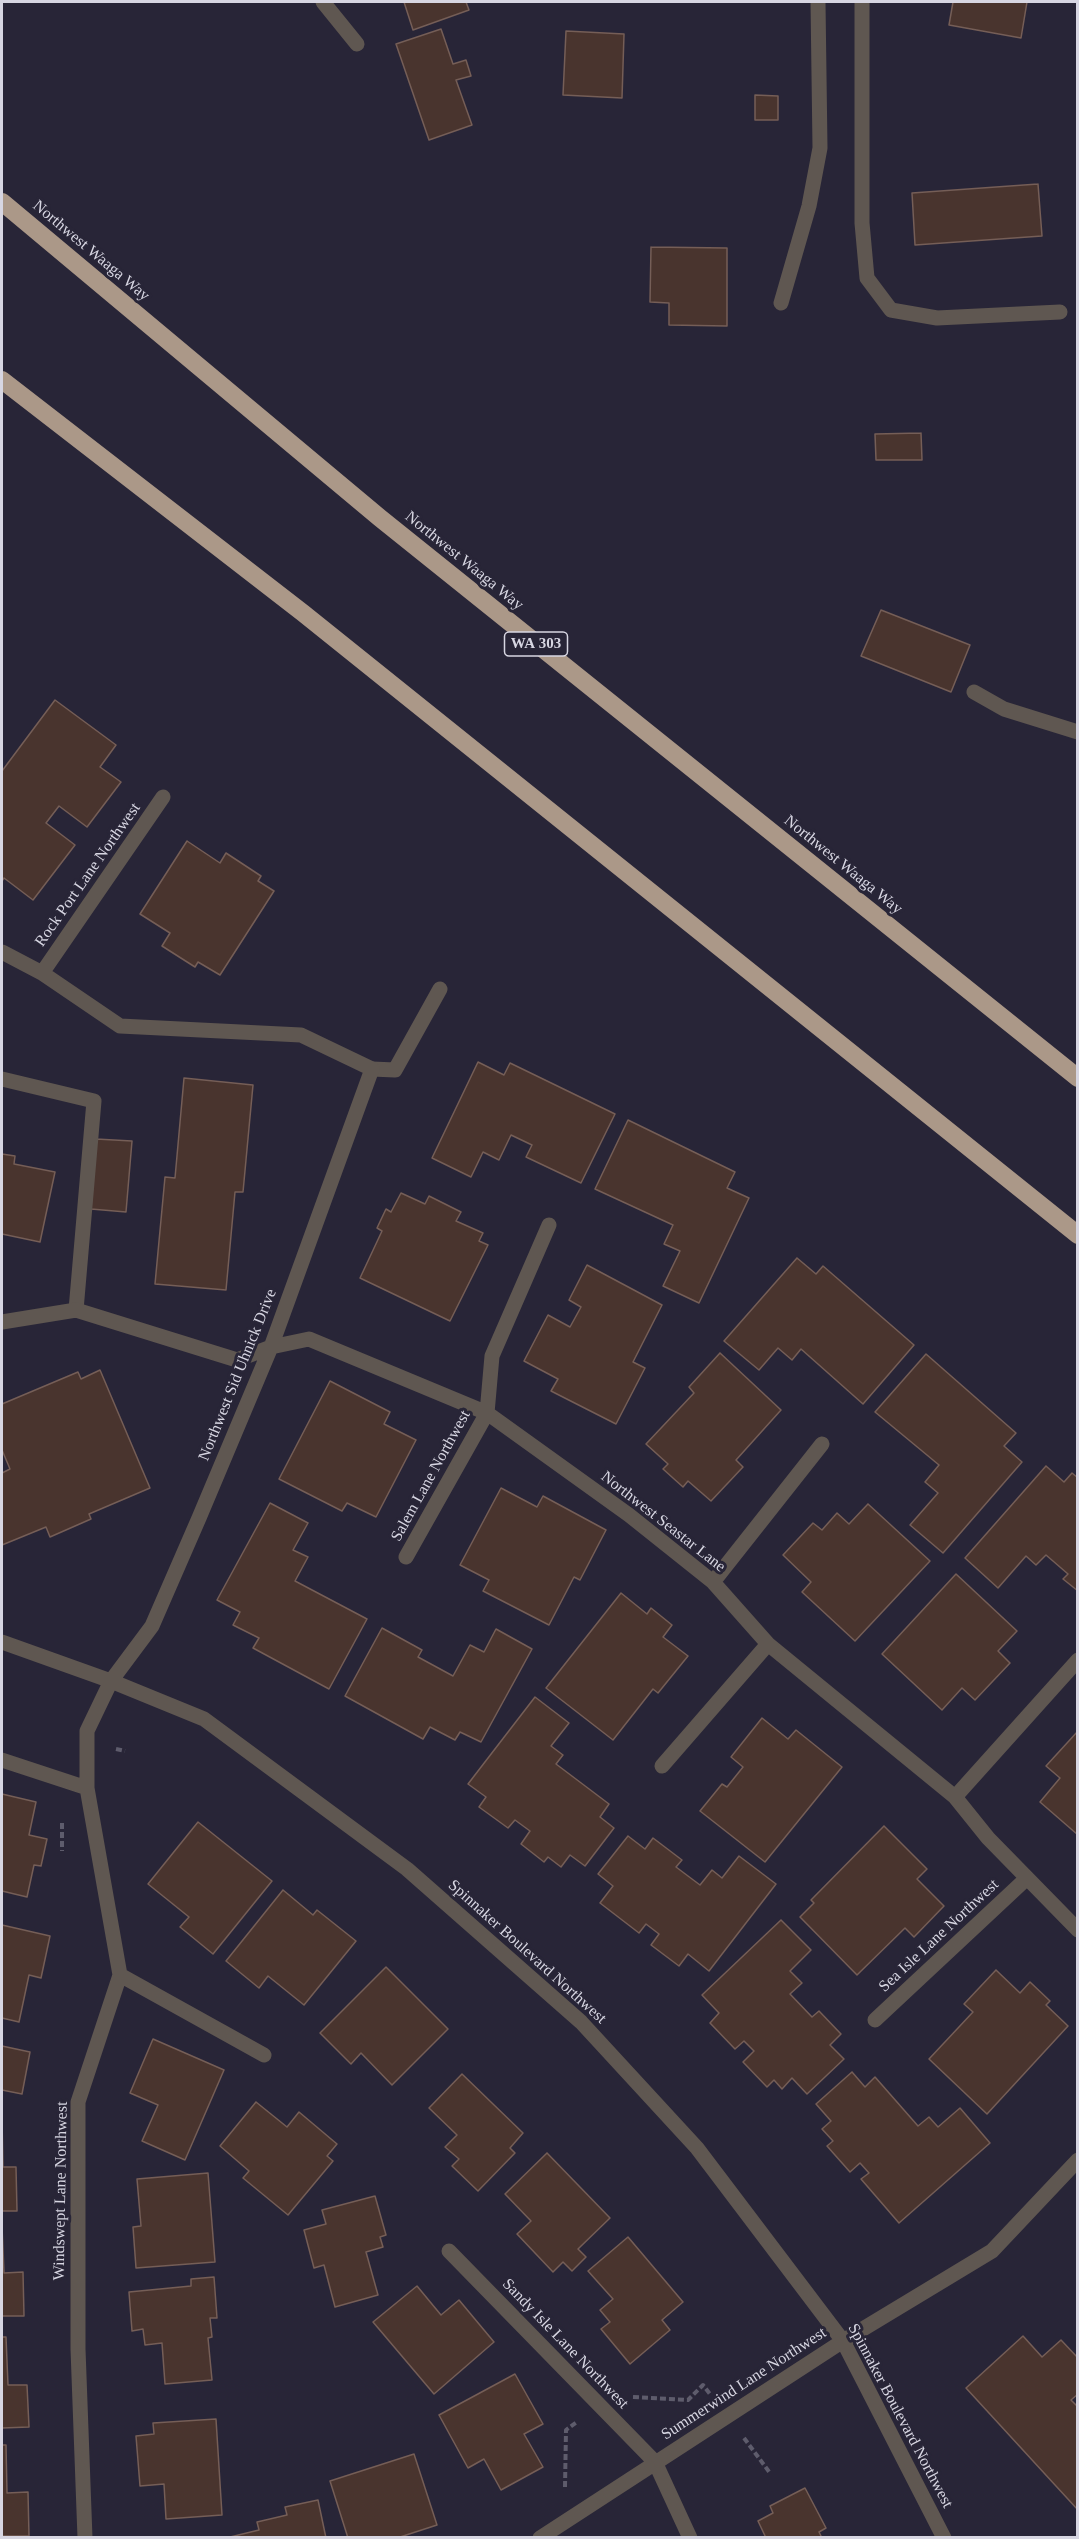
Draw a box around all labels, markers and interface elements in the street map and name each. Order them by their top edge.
street label: Northwest Waaga Way [29,196,153,306]
street label: Northwest Waaga Way [401,507,527,615]
road number: WA 303 [504,632,568,656]
street label: Rock Port Lane Northwest [31,799,145,951]
street label: Northwest Waaga Way [780,811,906,919]
street label: Northwest Sid Uhnick Drive [195,1286,281,1464]
street label: Salem Lane Northwest [387,1407,475,1545]
street label: Northwest Seastar Lane [597,1467,729,1577]
street label: Sea Isle Lane Northwest [875,1875,1003,1997]
street label: Spinnaker Boulevard Northwest [444,1876,610,2028]
street label: Windswept Lane Northwest [50,2101,72,2281]
street label: Sandy Isle Lane Northwest [498,2275,632,2413]
street label: Spinnaker Boulevard Northwest [843,2320,957,2512]
street label: Summerwind Lane Northwest [658,2323,830,2445]

